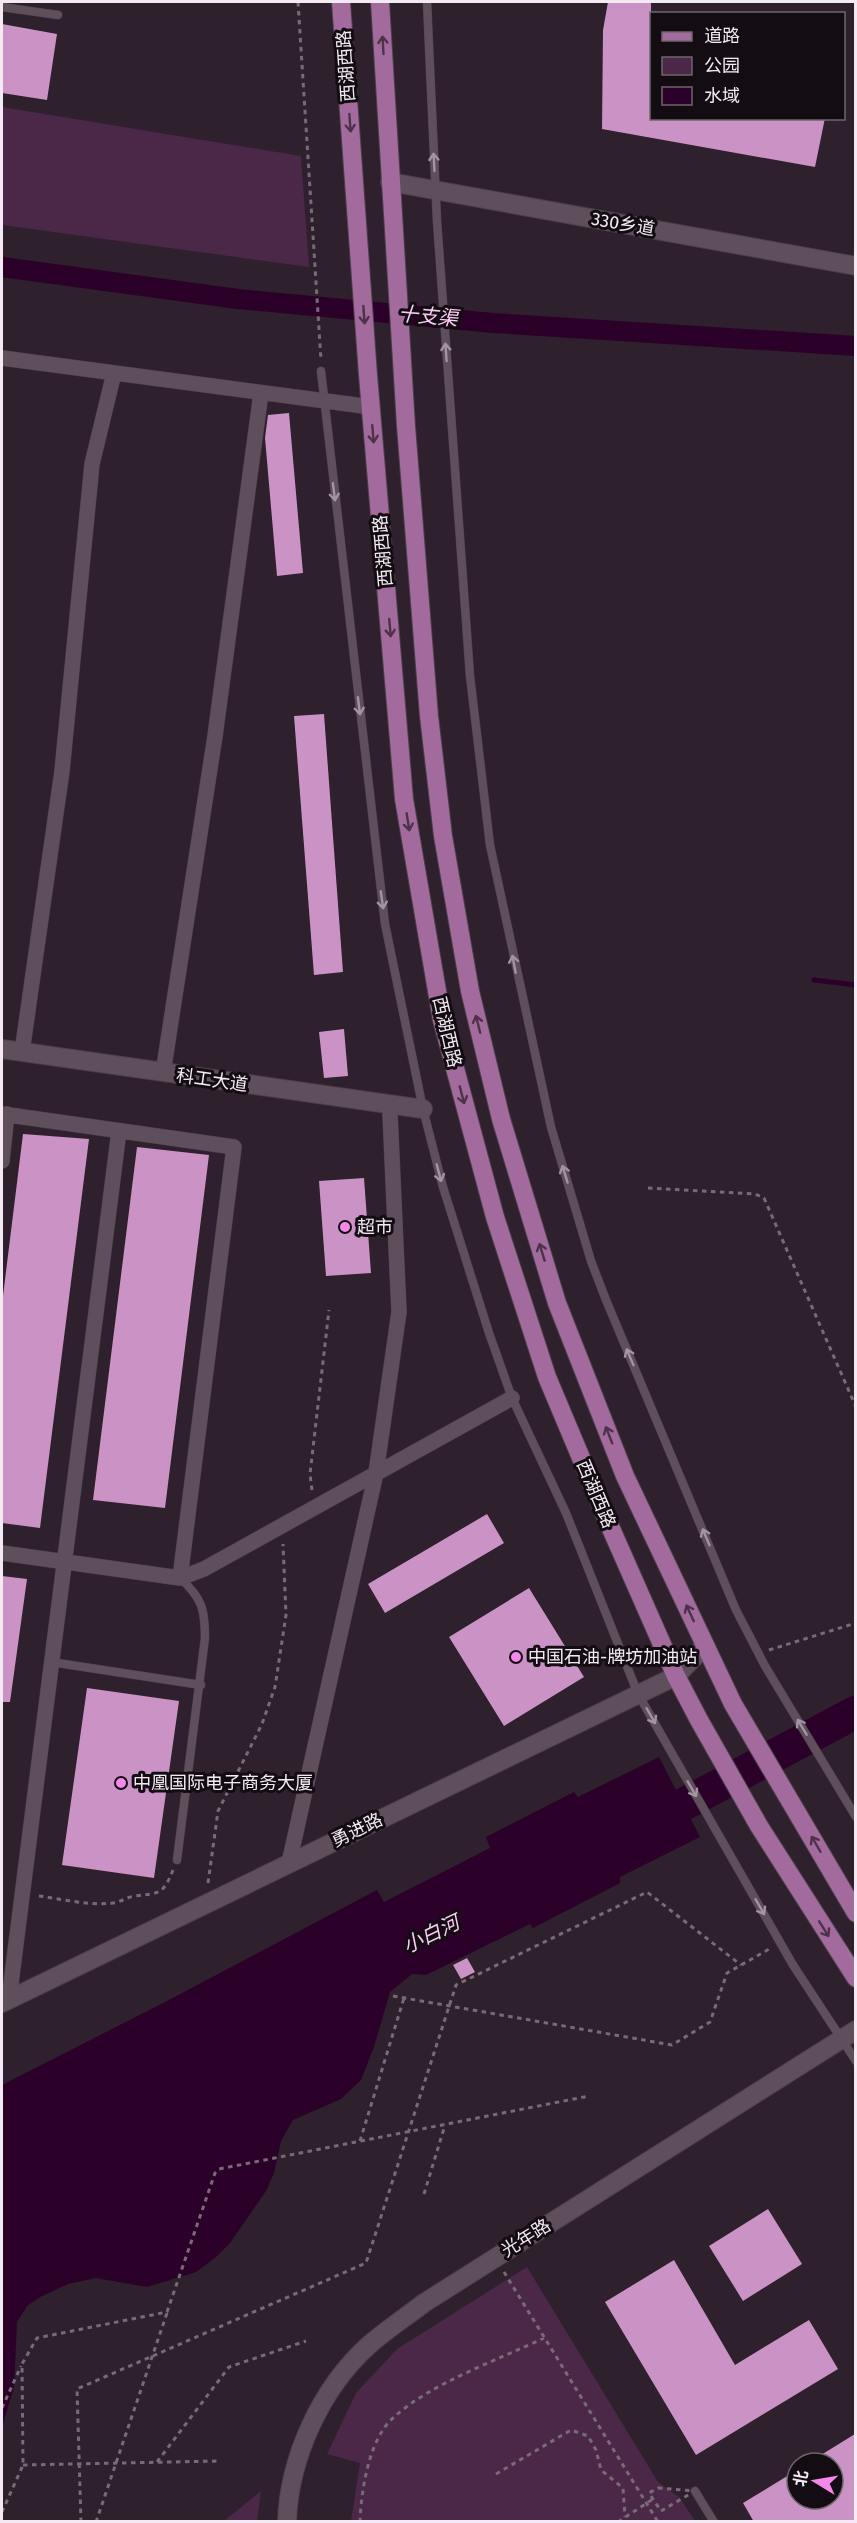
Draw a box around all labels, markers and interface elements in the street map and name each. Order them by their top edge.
legend [650,12,845,120]
text: 道路 [704,25,740,47]
street label: 西湖西路 [333,29,359,103]
one-way arrow [377,36,388,56]
text: 公园 [704,55,740,77]
text: 水域 [704,85,740,107]
one-way arrow [345,112,356,132]
one-way arrow [429,153,440,173]
street label: 330乡道 [590,208,656,240]
water label: 十支渠 [397,301,462,331]
one-way arrow [359,305,370,325]
one-way arrow [441,343,452,363]
one-way arrow [368,423,379,443]
one-way arrow [329,481,340,501]
street label: 西湖西路 [369,514,397,588]
one-way arrow [385,618,396,638]
one-way arrow [354,696,365,716]
one-way arrow [402,812,413,832]
one-way arrow [377,889,388,909]
one-way arrow [508,954,519,974]
street label: 西湖西路 [428,994,466,1070]
one-way arrow [472,1015,483,1034]
street label: 科工大道 [175,1064,249,1096]
one-way arrow [457,1086,469,1105]
one-way arrow [434,1163,446,1182]
one-way arrow [559,1164,570,1183]
place label: 超市 [357,1216,393,1238]
marker: 超市 [338,1220,352,1234]
one-way arrow [536,1243,547,1262]
one-way arrow [624,1348,635,1367]
one-way arrow [603,1426,614,1445]
street label: 西湖西路 [572,1457,620,1531]
one-way arrow [700,1528,711,1546]
one-way arrow [683,1604,695,1622]
place label: 中国石油-牌坊加油站 [528,1646,697,1668]
marker: 中国石油-牌坊加油站 [509,1650,523,1664]
one-way arrow [645,1707,657,1724]
one-way arrow [796,1719,808,1736]
place label: 中凰国际电子商务大厦 [133,1772,313,1794]
marker: 中凰国际电子商务大厦 [114,1776,128,1790]
one-way arrow [686,1780,698,1797]
street label: 勇进路 [328,1808,386,1852]
one-way arrow [809,1836,821,1853]
one-way arrow [754,1898,766,1915]
water label: 小白河 [399,1908,467,1958]
one-way arrow [818,1920,830,1937]
street label: 光年路 [497,2214,555,2262]
north arrow [785,2451,845,2511]
text: 北 [790,2469,812,2488]

